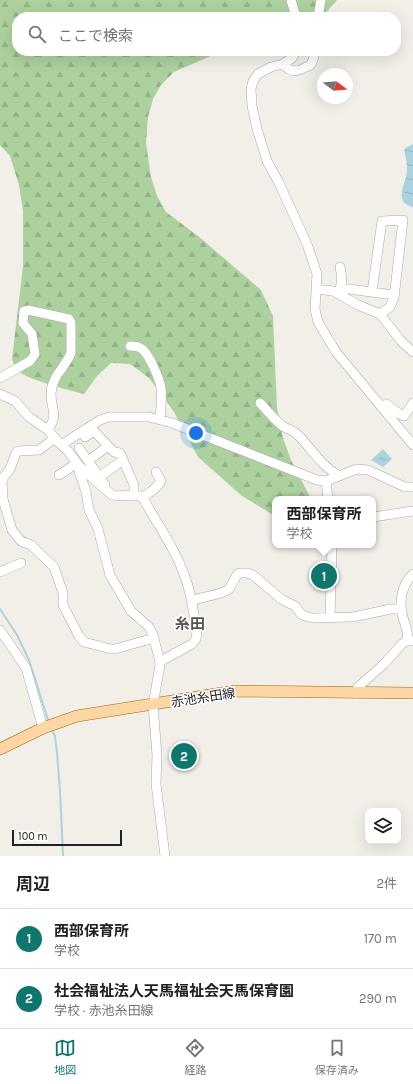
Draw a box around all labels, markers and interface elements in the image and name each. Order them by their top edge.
search box [12,12,401,56]
icon: search [26,23,48,45]
text: ここで検索 [58,27,133,45]
north arrow [317,68,353,104]
your location [186,423,206,443]
popup [272,496,376,548]
text: 西部保育所 [286,505,362,523]
text: 学校 [286,526,313,541]
pin: 1 [311,561,337,591]
district label: 糸田 [175,615,205,633]
street label: 赤池糸田線 [170,685,236,710]
pin: 2 [171,741,197,771]
map controls [365,808,401,844]
button: layers [365,808,401,844]
scale bar [12,828,122,847]
text: 100 m [18,830,48,843]
text: 周辺 [16,874,50,894]
text: 2件 [376,876,397,891]
text: 西部保育所 [54,922,129,940]
text: 1 [27,931,31,946]
text: 170 m [364,931,397,946]
text: 学校 [54,943,80,958]
text: 社会福祉法人天馬福祉会天馬保育園 [54,982,294,1000]
text: 2 [25,991,33,1006]
text: 290 m [359,991,397,1006]
text: 学校 · 赤池糸田線 [54,1003,154,1018]
tab: 地図 [54,1037,76,1077]
tab: 経路 [184,1037,206,1077]
tab: 保存済み [315,1037,359,1077]

